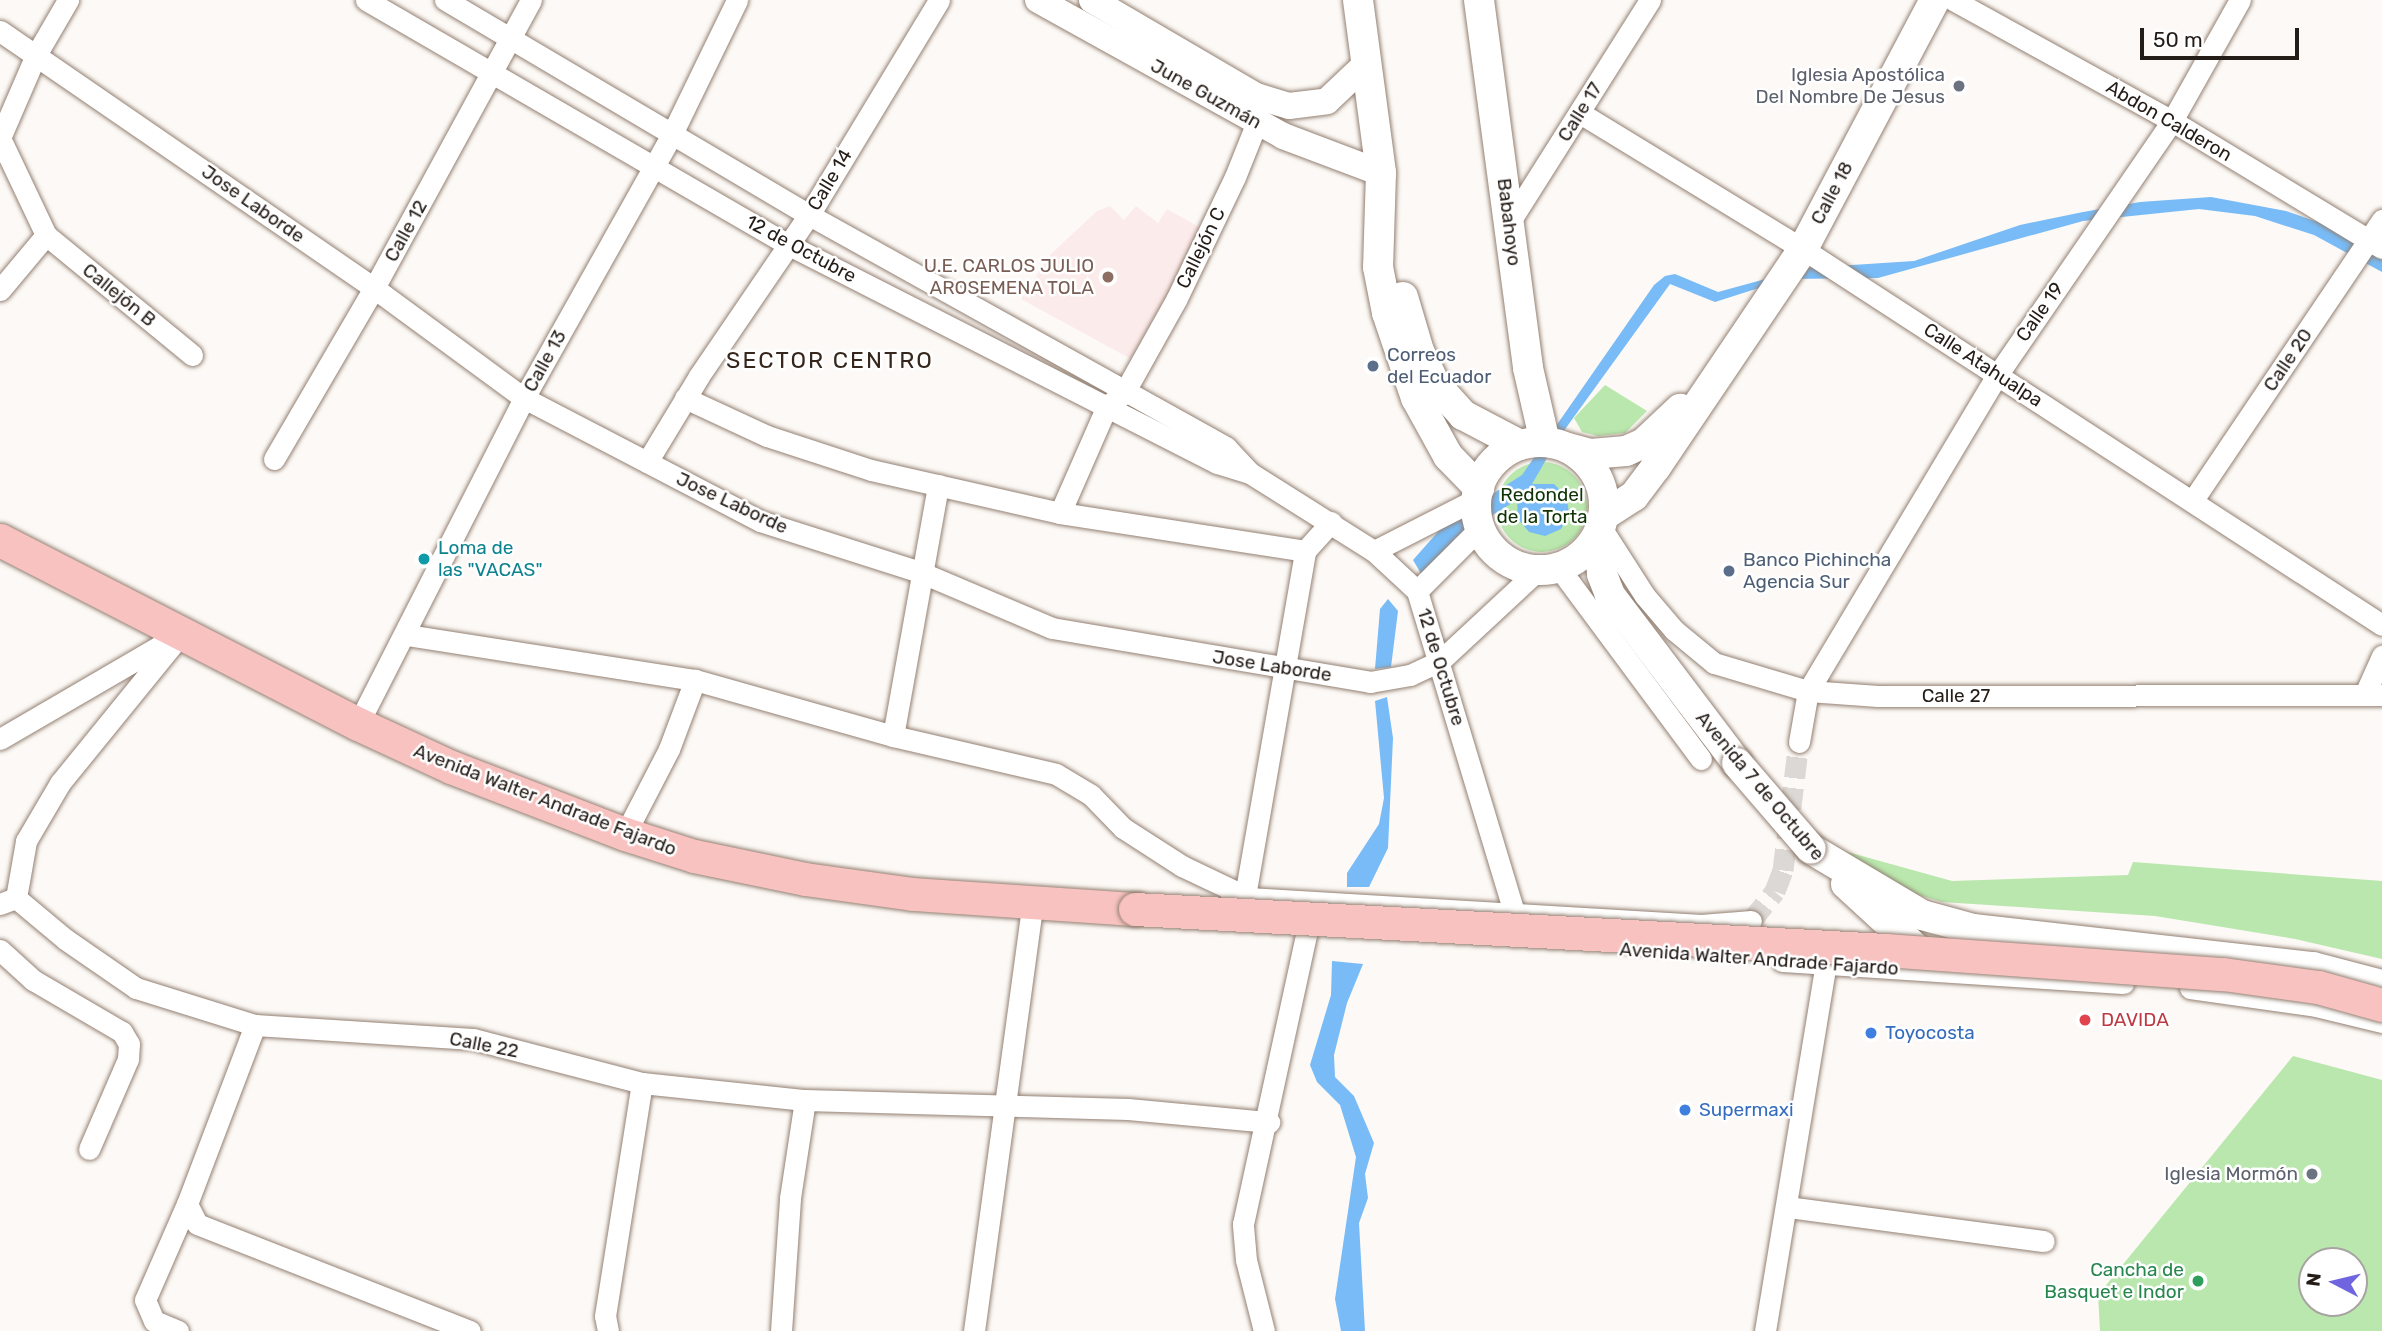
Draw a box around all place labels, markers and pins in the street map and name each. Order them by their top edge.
place label: Iglesia Apostólica Del Nombre De Jesus [1755,64,1945,108]
marker: Iglesia Apostólica Del Nombre De Jesus [1951,78,1967,94]
place label: U.E. CARLOS JULIO AROSEMENA TOLA [924,255,1094,299]
marker: U.E. CARLOS JULIO AROSEMENA TOLA [1100,269,1116,285]
place label: Correos del Ecuador [1387,344,1491,388]
marker: Correos del Ecuador [1365,358,1381,374]
place label: Loma de las "VACAS" [438,537,543,581]
place label: Banco Pichincha Agencia Sur [1743,549,1891,593]
marker: Loma de las "VACAS" [416,551,432,567]
marker: Banco Pichincha Agencia Sur [1721,563,1737,579]
place label: DAVIDA [2101,1009,2169,1031]
marker: DAVIDA [2075,1010,2095,1030]
place label: Toyocosta [1885,1022,1975,1044]
marker: Toyocosta [1863,1025,1879,1041]
place label: Supermaxi [1699,1099,1794,1121]
marker: Supermaxi [1677,1102,1693,1118]
place label: Iglesia Mormón [2164,1163,2298,1185]
marker: Iglesia Mormón [2304,1166,2320,1182]
place label: Cancha de Basquet e Indor [2044,1259,2184,1303]
marker: Cancha de Basquet e Indor [2190,1273,2206,1289]

